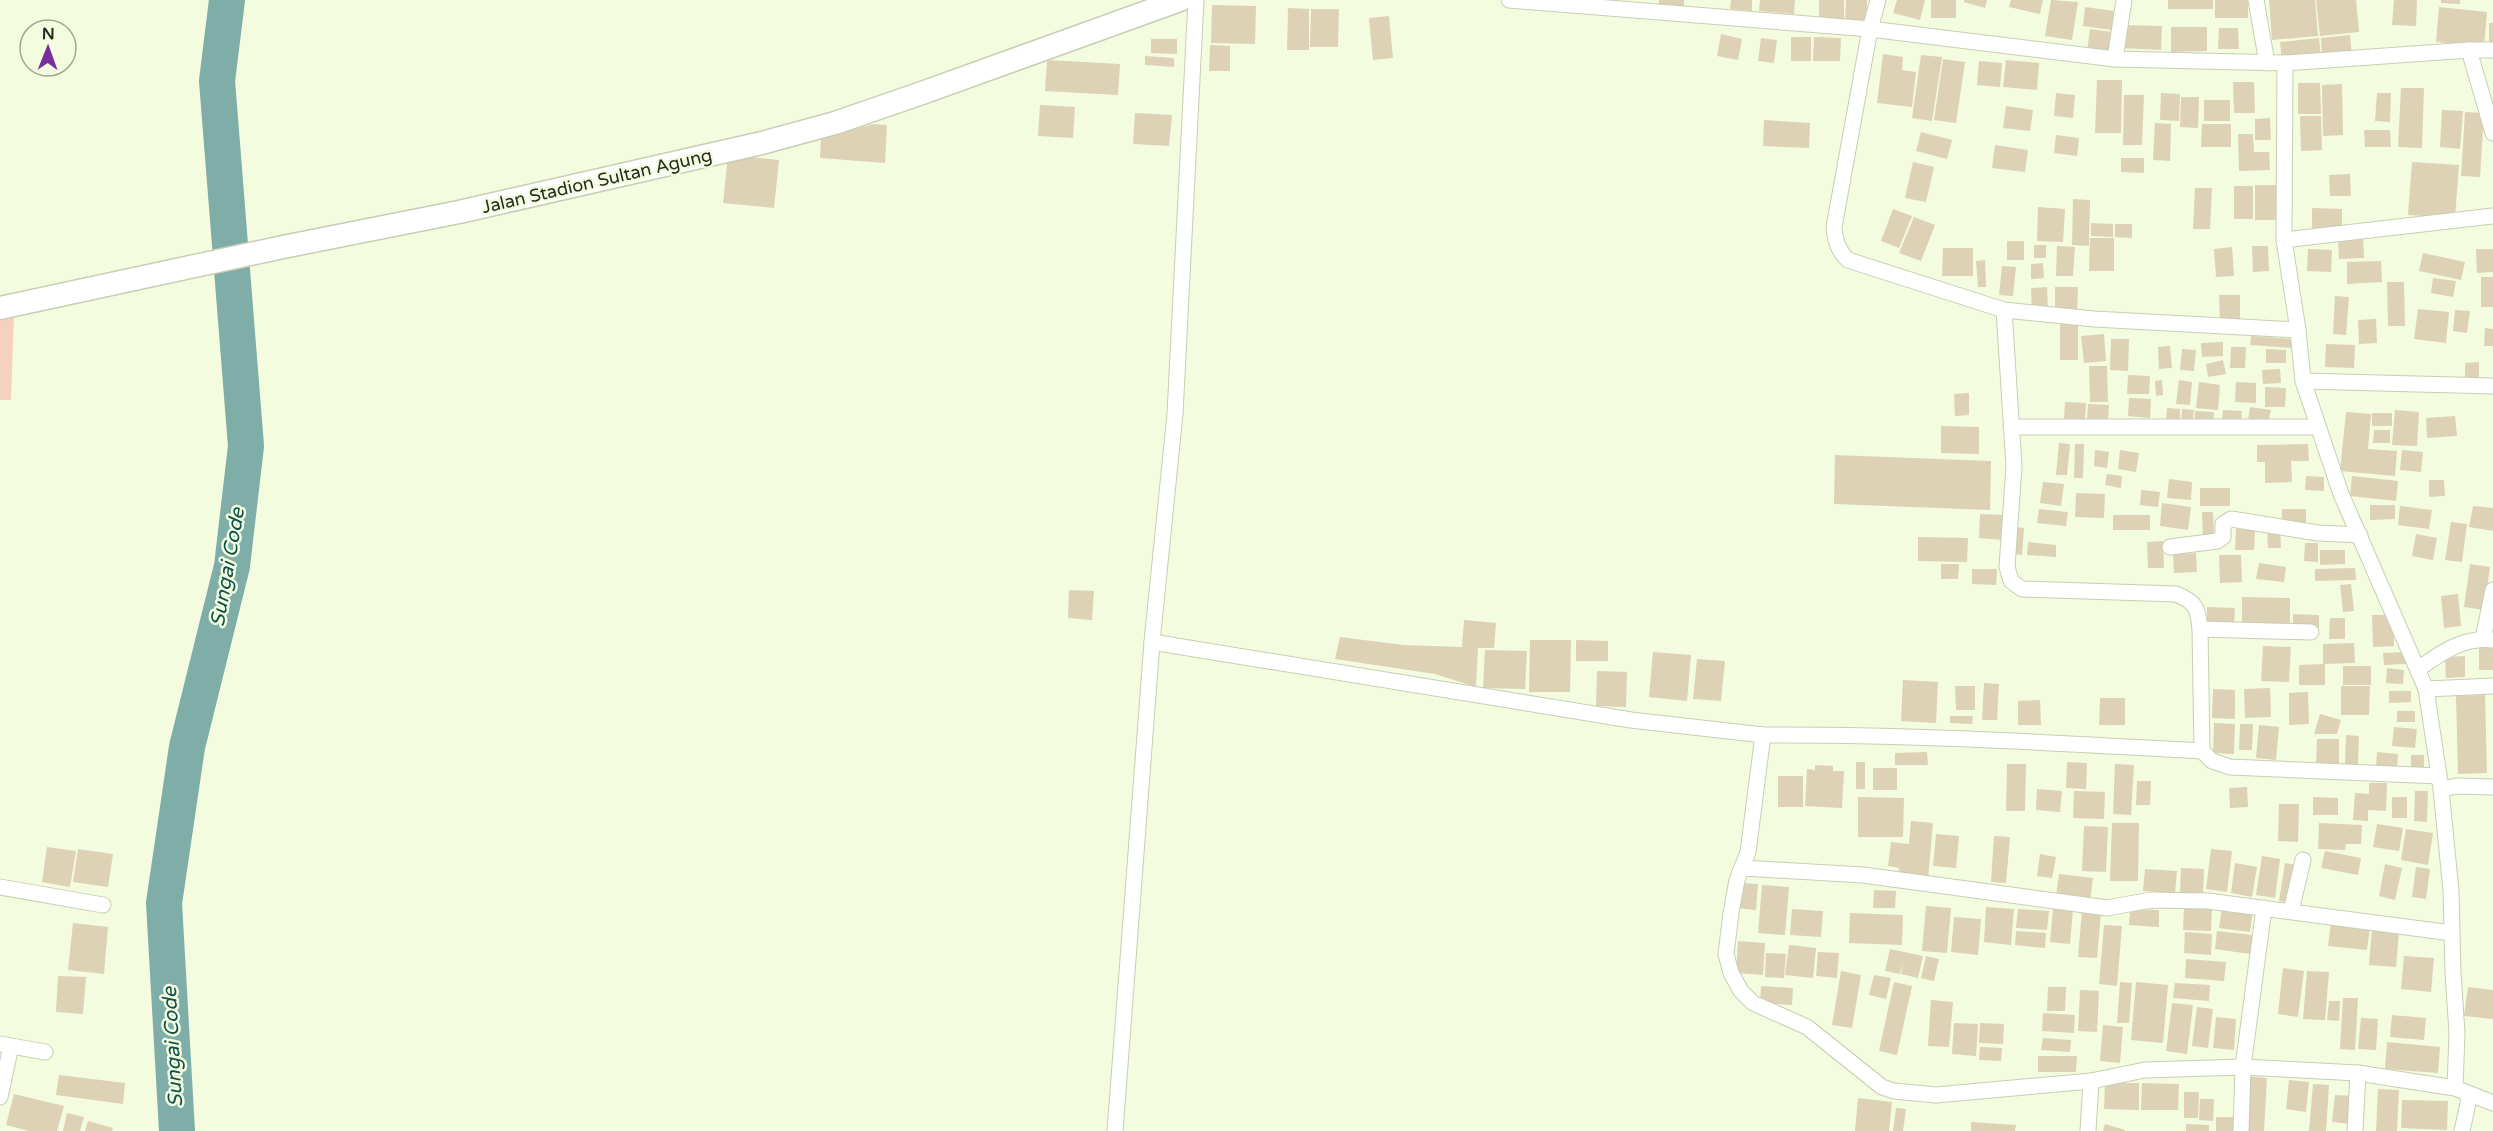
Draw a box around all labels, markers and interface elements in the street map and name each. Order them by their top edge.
north arrow [18,18,78,78]
text: N [42,24,55,44]
street label: Jalan Stadion Sultan Agung [480,144,714,218]
water label: Sungai Code [206,504,251,628]
water label: Sungai Code [158,985,188,1108]

